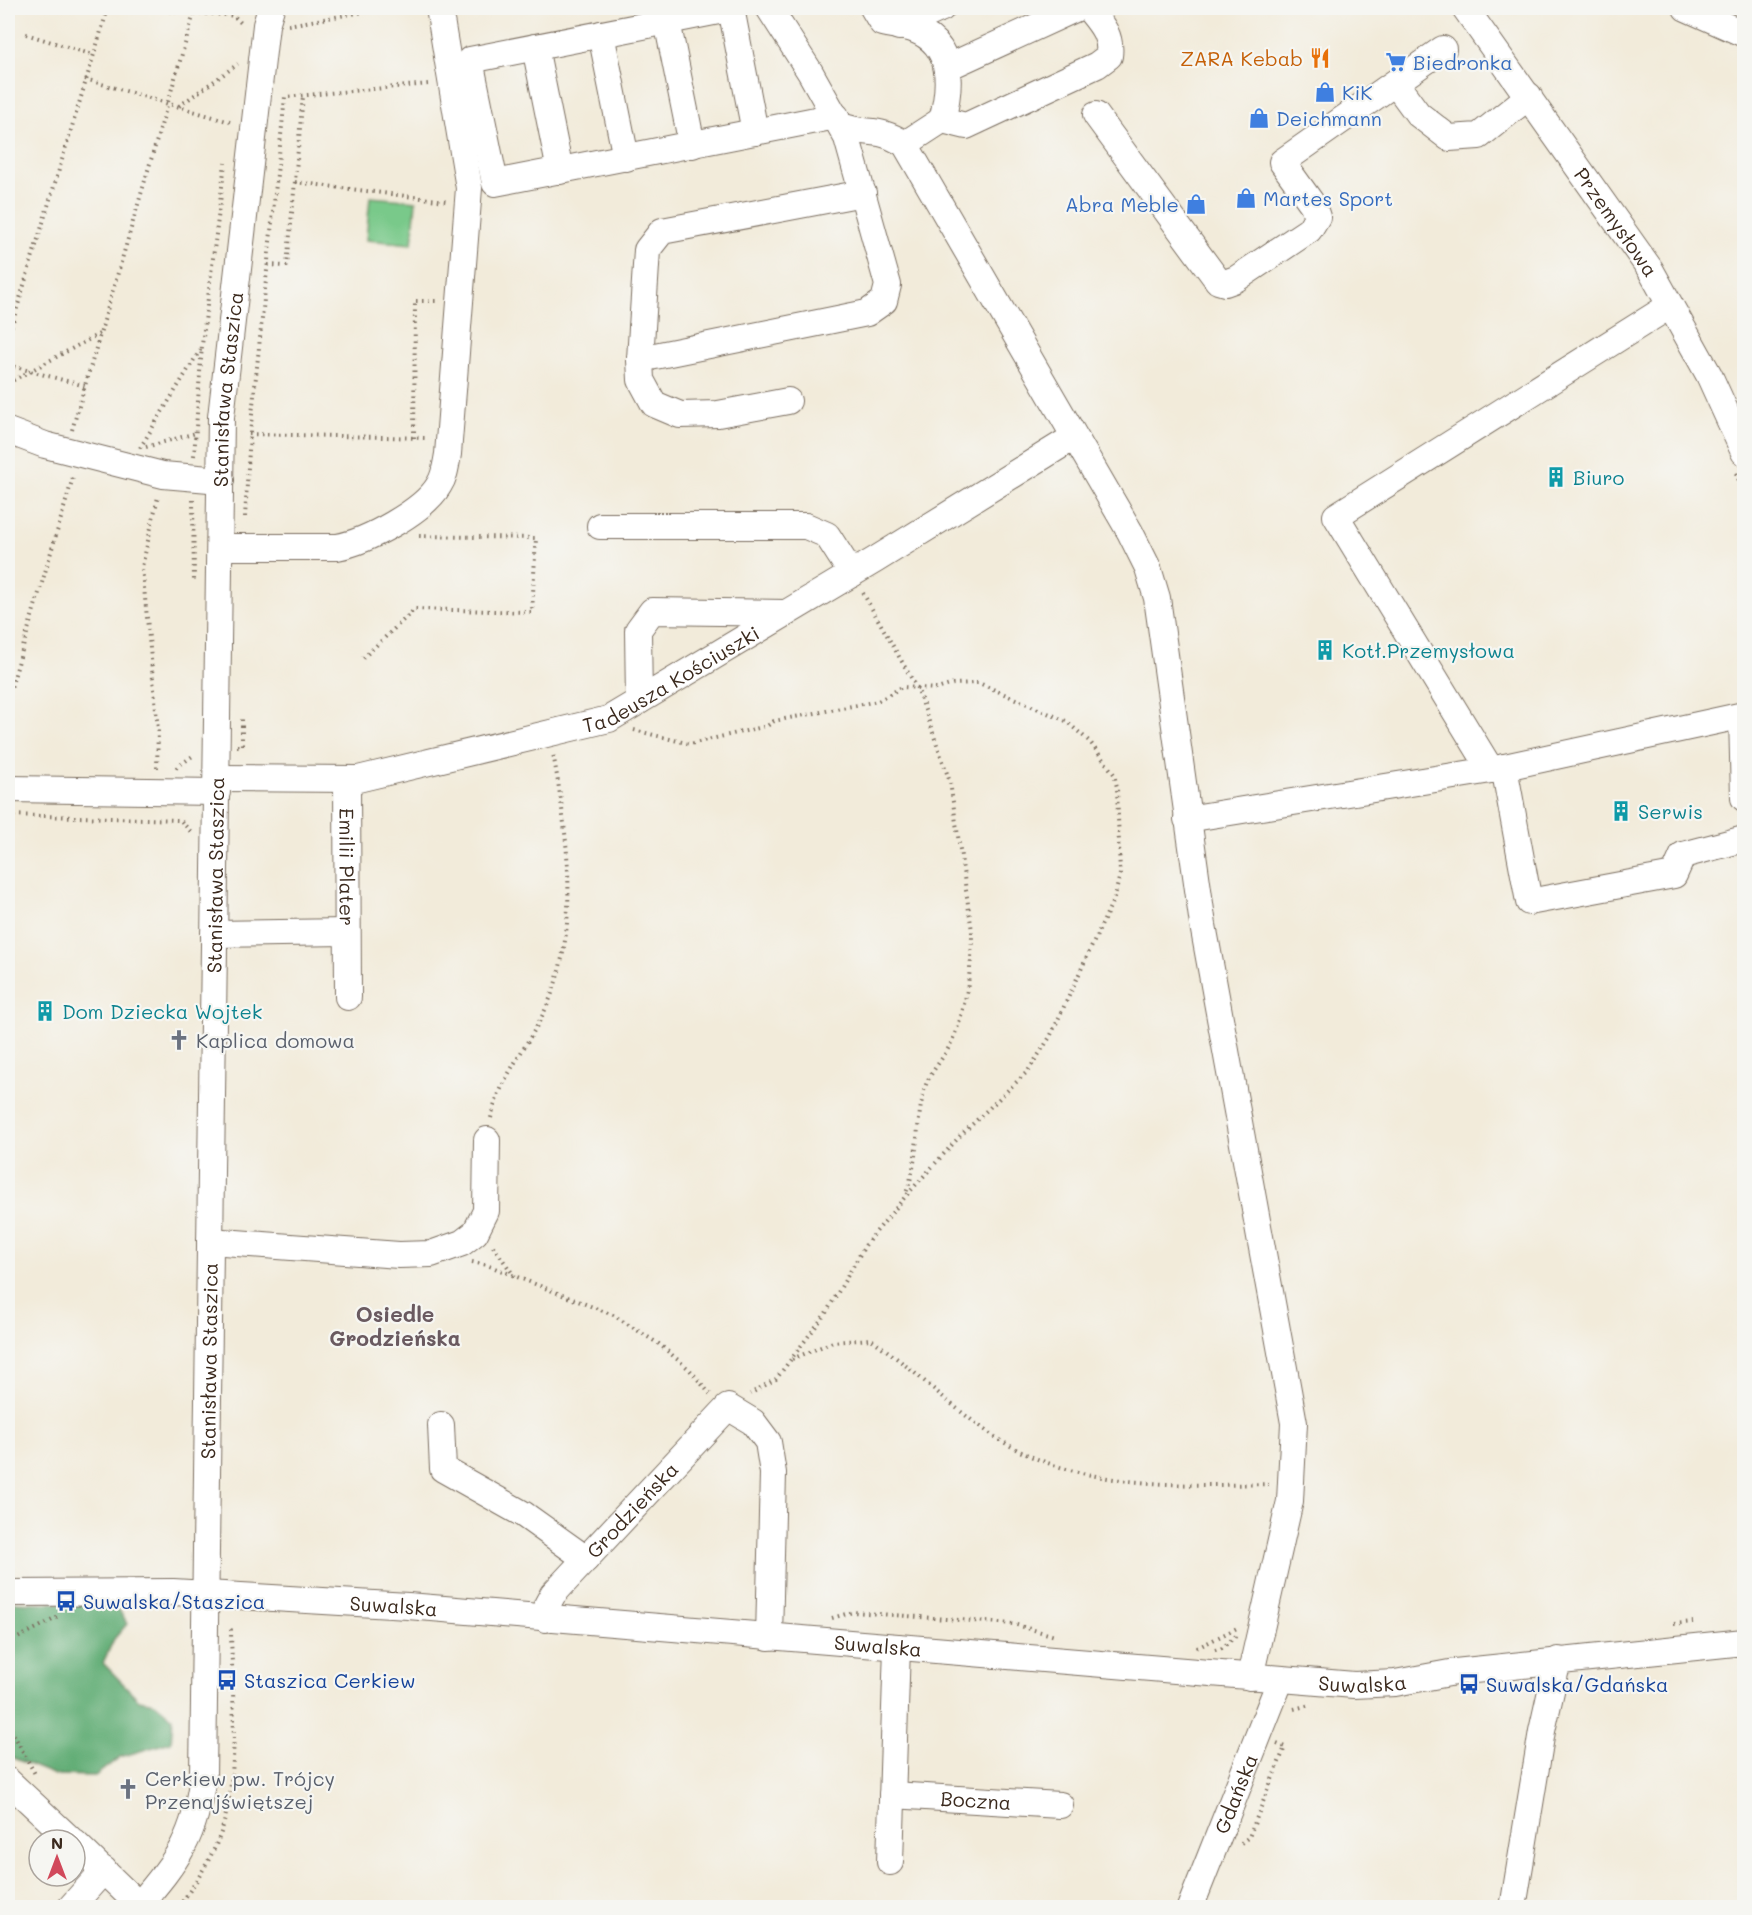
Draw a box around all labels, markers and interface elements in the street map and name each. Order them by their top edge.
place label: ZARA Kebab [1180,45,1303,71]
restaurant icon: ZARA Kebab [1308,46,1332,70]
place label: Biedronka [1413,49,1513,75]
supermarket icon: Biedronka [1384,50,1408,74]
place label: KiK [1342,79,1372,105]
shop icon: KiK [1313,80,1337,104]
place label: Deichmann [1276,105,1382,131]
shop icon: Deichmann [1247,106,1271,130]
street label: Przemysłowa [1569,162,1664,282]
place label: Martes Sport [1263,185,1393,211]
shop icon: Martes Sport [1234,186,1258,210]
place label: Abra Meble [1065,191,1179,217]
shop icon: Abra Meble [1184,192,1208,216]
street label: Stanisława Staszica [207,290,248,487]
place label: Biuro [1573,464,1625,490]
building icon: Biuro [1544,465,1568,489]
street label: Tadeusza Kościuszki [580,619,764,738]
place label: Kotł.Przemysłowa [1342,637,1515,663]
building icon: Kotł.Przemysłowa [1313,638,1337,662]
street label: Stanisława Staszica [201,777,229,973]
place label: Serwis [1638,798,1703,824]
building icon: Serwis [1609,799,1633,823]
street label: Emilii Plater [334,808,361,926]
place label: Dom Dziecka Wojtek [62,998,262,1024]
building icon: Dom Dziecka Wojtek [33,999,57,1023]
place label: Kaplica domowa [196,1027,355,1053]
church icon: Kaplica domowa [167,1028,191,1052]
street label: Stanisława Staszica [194,1263,223,1459]
district label: Osiedle Grodzieńska [329,1300,461,1351]
street label: Grodzieńska [580,1456,683,1564]
place label: Suwalska/Staszica [83,1588,265,1614]
bus stop icon: Suwalska/Staszica [54,1589,78,1613]
street label: Suwalska [349,1590,439,1621]
street label: Suwalska [833,1629,923,1662]
place label: Staszica Cerkiew [244,1667,415,1693]
bus stop icon: Staszica Cerkiew [215,1668,239,1692]
street label: Suwalska [1317,1668,1408,1698]
place label: Suwalska/Gdańska [1486,1671,1668,1697]
bus stop icon: Suwalska/Gdańska [1457,1672,1481,1696]
street label: Gdańska [1208,1750,1263,1837]
place label: Cerkiew pw. Trójcy Przenajświętszej [145,1765,335,1814]
church icon: Cerkiew pw. Trójcy Przenajświętszej [116,1777,140,1801]
street label: Boczna [940,1785,1012,1815]
north arrow [27,1828,87,1888]
text: N [51,1832,63,1853]

